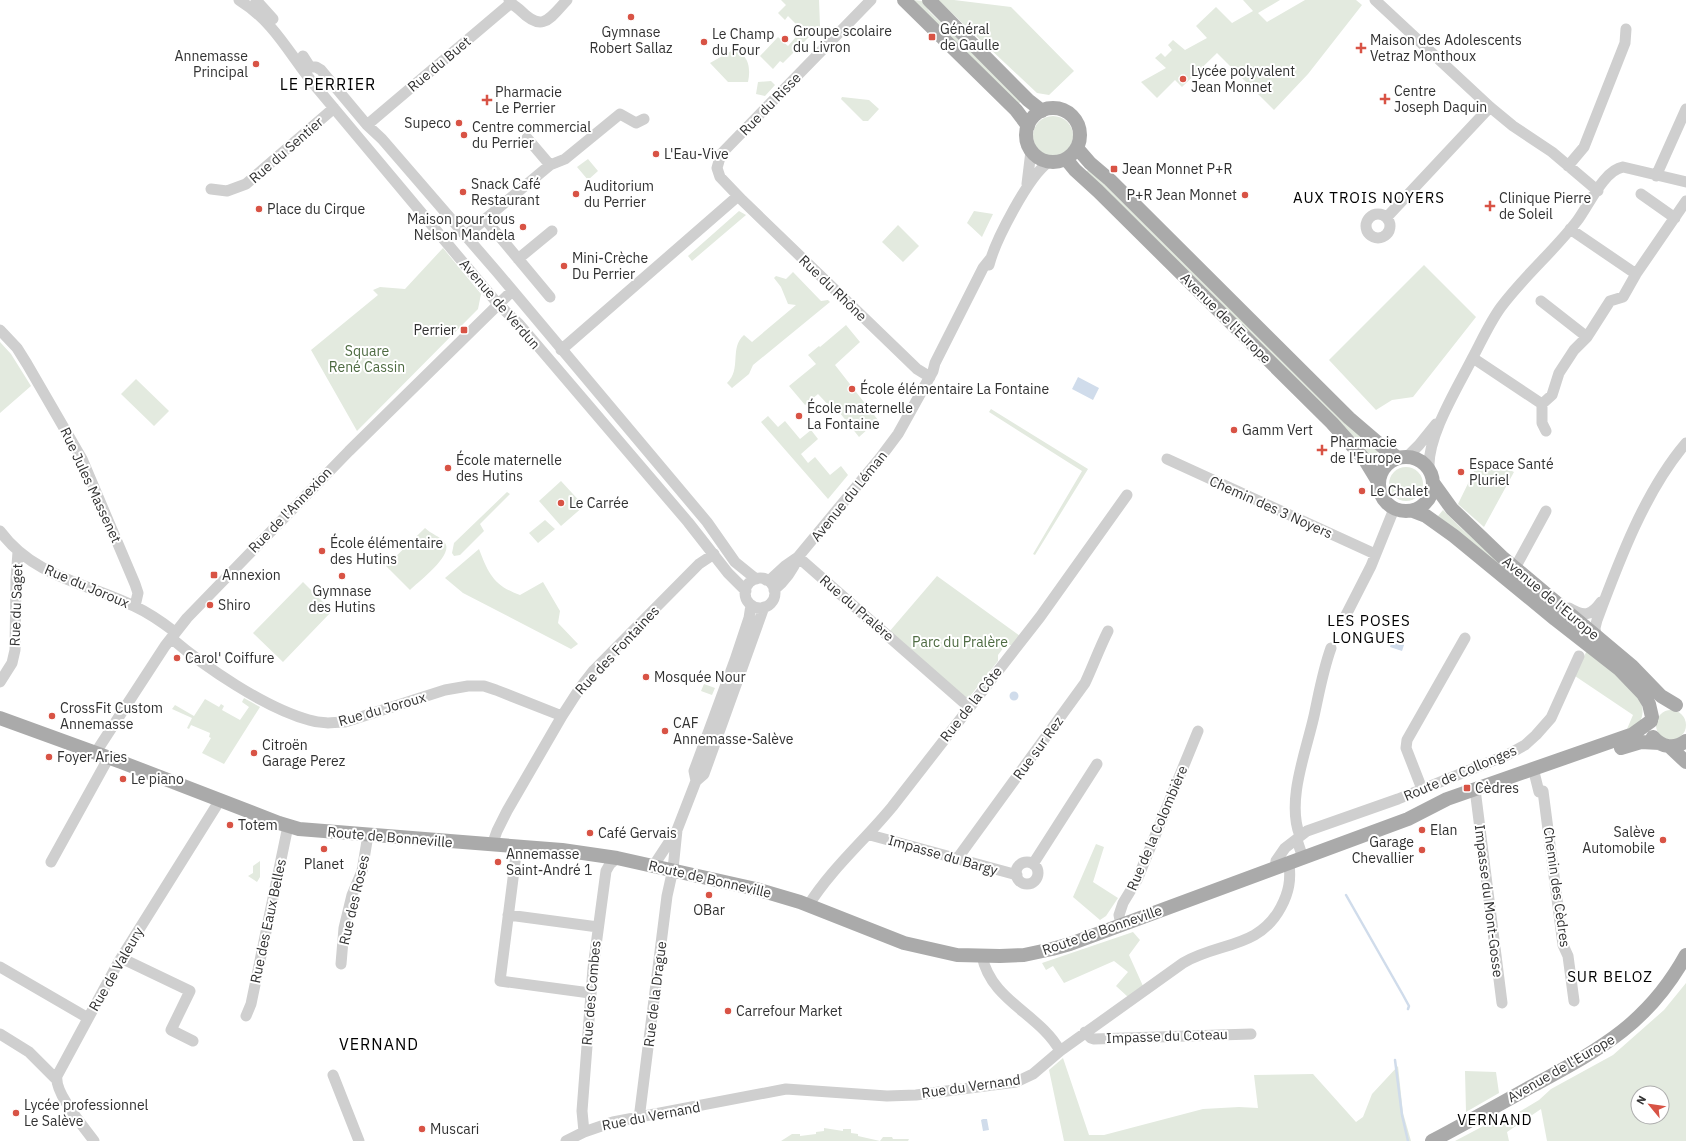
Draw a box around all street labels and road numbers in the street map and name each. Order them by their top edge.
street label: Rue du Buet [404,32,474,96]
street label: Rue du Risse [735,68,805,139]
street label: Rue du Sentier [245,113,327,187]
street label: Rue du Rhône [795,251,871,325]
street label: Avenue de Verdun [456,255,544,353]
street label: Avenue de l'Europe [1177,269,1275,367]
street label: Rue Jules Massenet [56,424,126,546]
street label: Avenue du Léman [807,447,891,545]
street label: Rue de l'Annexion [245,463,335,557]
street label: Chemin des 3 Noyers [1207,472,1336,542]
street label: Avenue de l'Europe [1499,552,1603,644]
street label: Rue du Joroux [42,560,132,612]
street label: Rue du Saget [6,563,26,647]
street label: Rue du Pralère [816,571,898,645]
street label: Rue des Fontaines [571,602,663,698]
street label: Rue de la Côte [936,662,1006,745]
street label: Rue du Joroux [336,688,428,730]
street label: Rue sur Rez [1009,712,1067,783]
street label: Route de Collonges [1401,741,1519,805]
street label: Rue de la Colombière [1123,762,1192,893]
street label: Route de Bonneville [327,823,454,851]
street label: Impasse du Mont-Gosse [1471,824,1507,979]
street label: Chemin des Cèdres [1540,826,1574,948]
street label: Impasse du Bargy [886,831,1000,879]
street label: Rue des Roses [335,853,373,947]
street label: Route de Bonneville [647,856,774,902]
street label: Rue des Eaux Belles [246,857,290,985]
street label: Route de Bonneville [1040,901,1165,959]
street label: Rue de Valeury [85,924,147,1014]
street label: Rue des Combes [577,940,605,1046]
street label: Rue de la Drague [640,940,670,1048]
street label: Impasse du Coteau [1106,1025,1228,1047]
street label: Avenue de l'Europe [1504,1030,1618,1106]
street label: Rue du Vernand [920,1070,1022,1102]
street label: Rue du Vernand [600,1098,702,1134]

